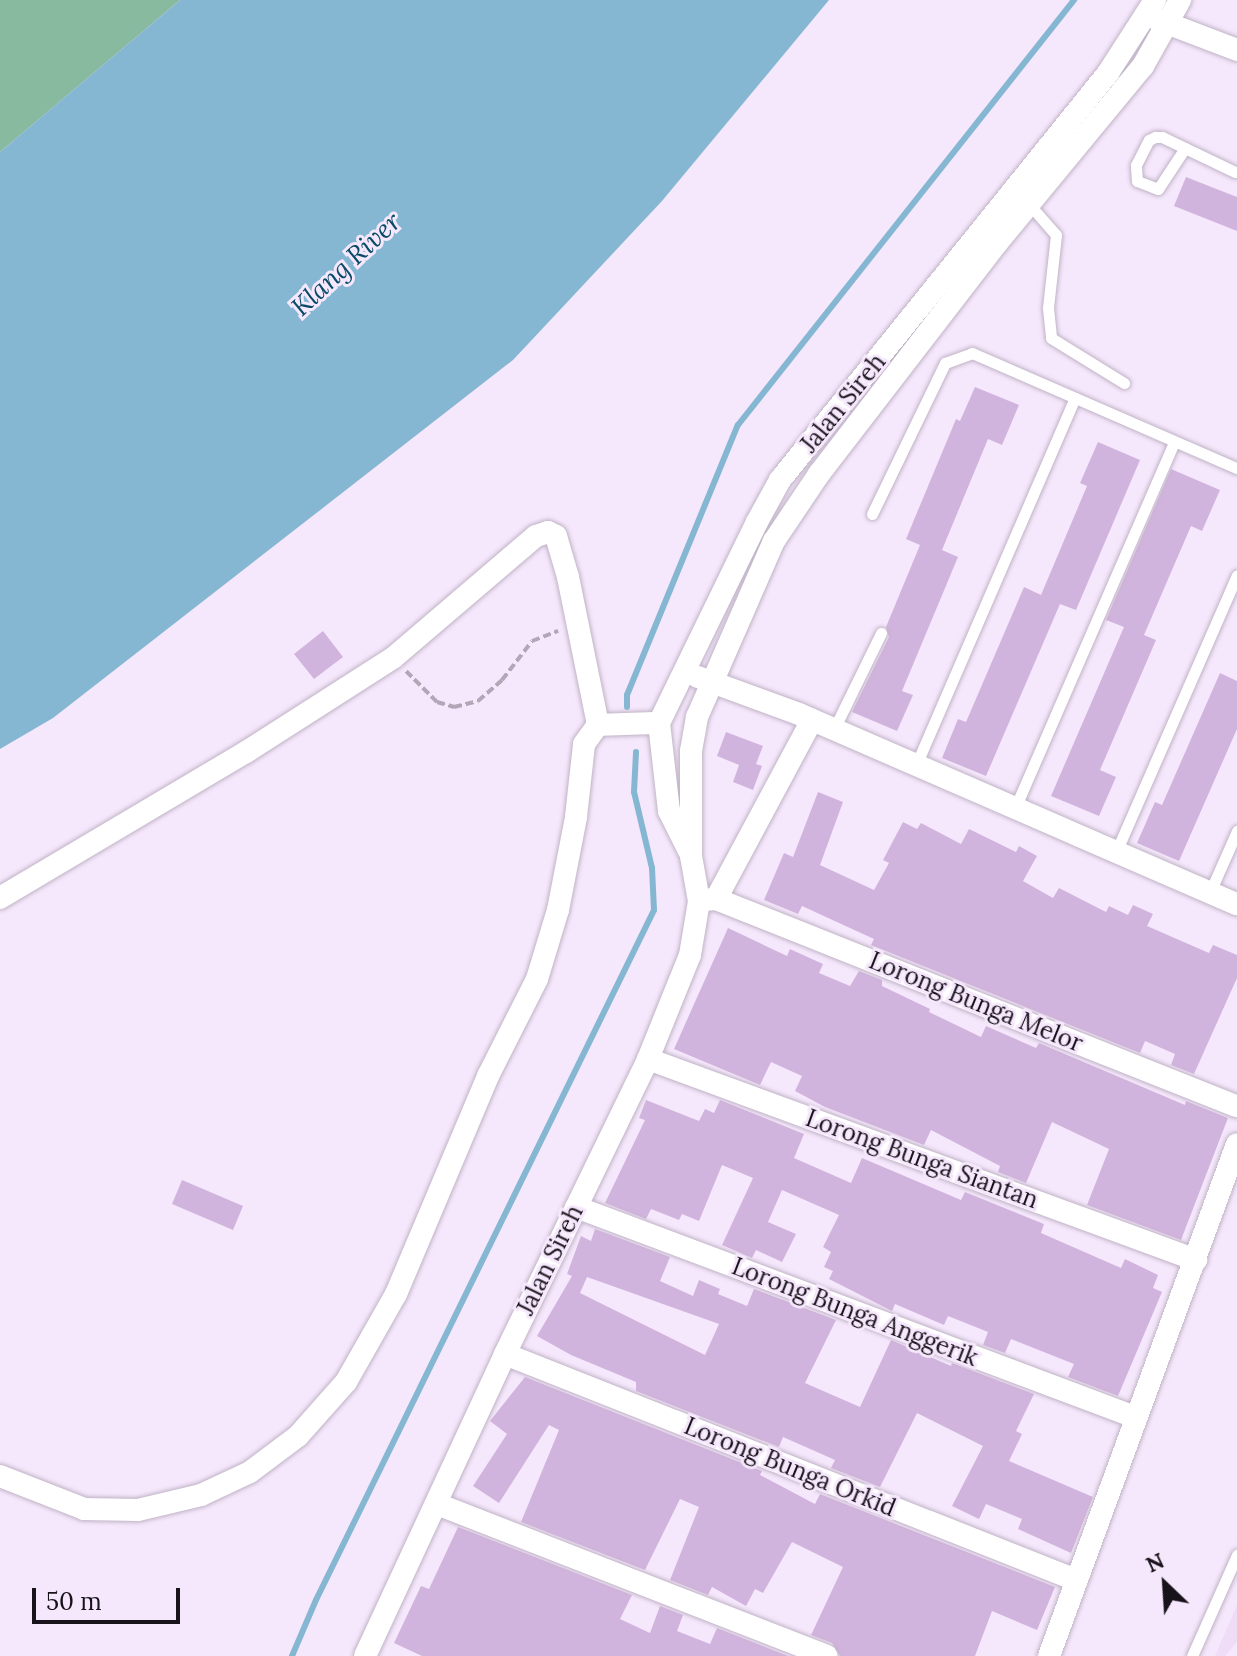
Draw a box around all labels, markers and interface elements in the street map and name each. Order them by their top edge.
water label: Klang River [285,206,407,322]
street label: Jalan Sireh [794,348,892,458]
street label: Lorong Bunga Melor [865,946,1087,1058]
street label: Lorong Bunga Siantan [802,1104,1042,1214]
street label: Jalan Sireh [511,1200,589,1320]
street label: Lorong Bunga Anggerik [728,1252,982,1372]
street label: Lorong Bunga Orkid [680,1411,900,1523]
north arrow [1125,1544,1205,1624]
text: N [1141,1546,1168,1579]
scale bar [36,1572,184,1622]
text: 50 m [46,1586,102,1617]

